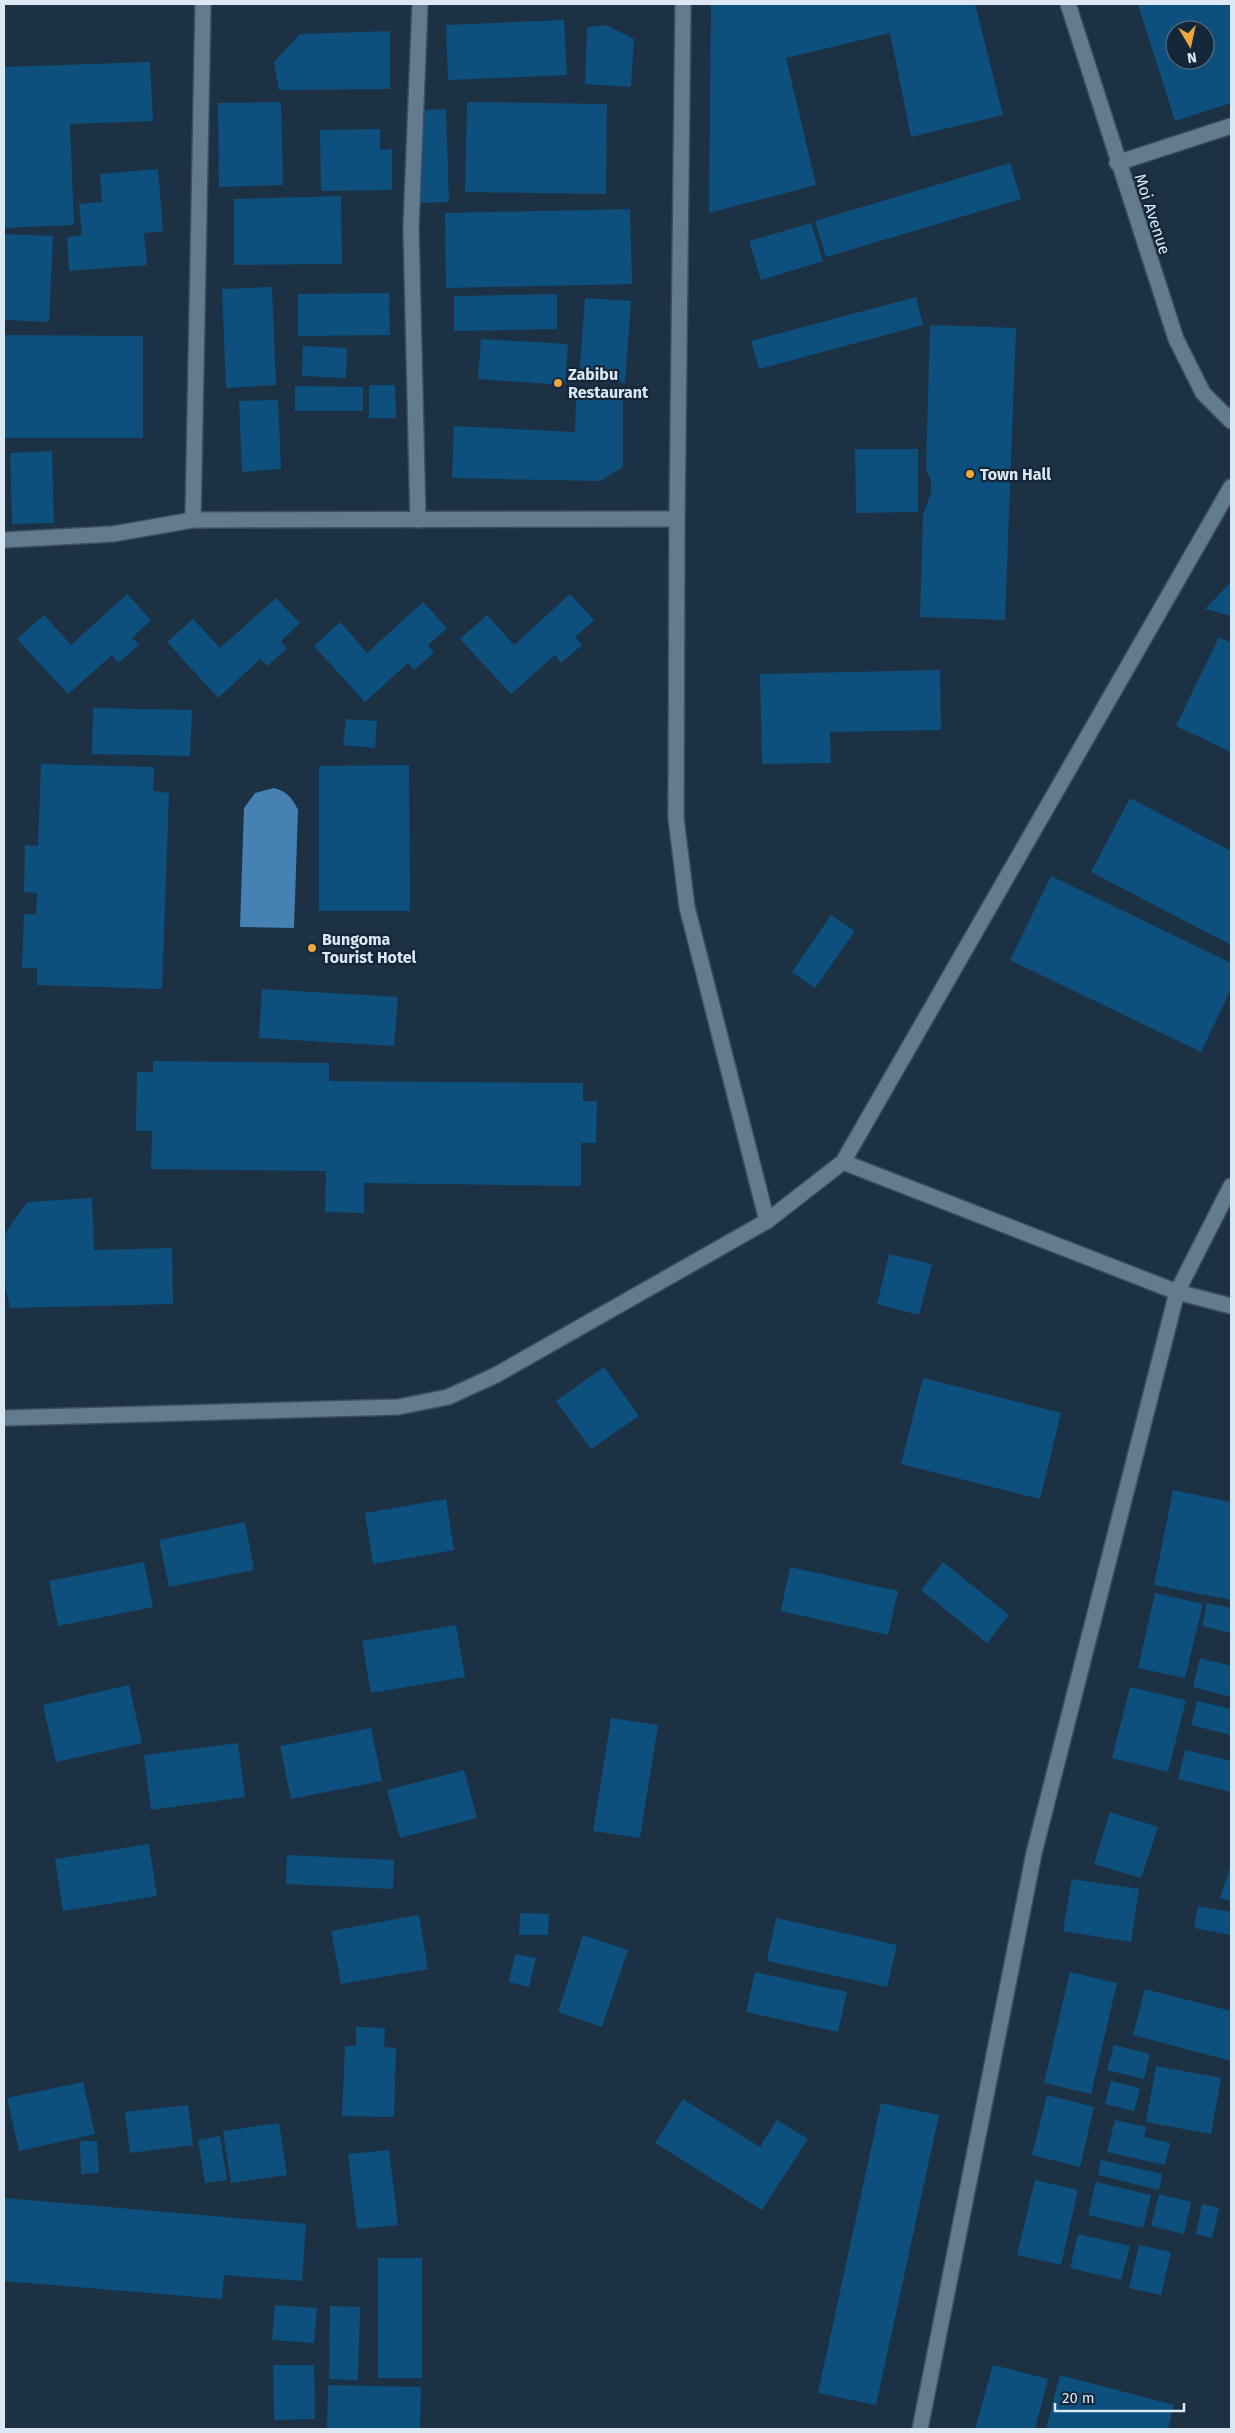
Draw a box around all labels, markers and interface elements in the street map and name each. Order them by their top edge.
north arrow [1165,20,1215,70]
text: N [1186,48,1198,66]
street label: Moi Avenue [1131,171,1174,257]
place label: Zabibu Restaurant [568,365,649,402]
marker: Zabibu Restaurant [552,377,564,389]
place label: Town Hall [980,465,1051,484]
marker: Town Hall [964,468,976,480]
place label: Bungoma Tourist Hotel [322,930,417,967]
marker: Bungoma Tourist Hotel [306,942,318,954]
scale bar [1055,2380,1184,2412]
text: 20 m [1062,2389,1095,2407]

